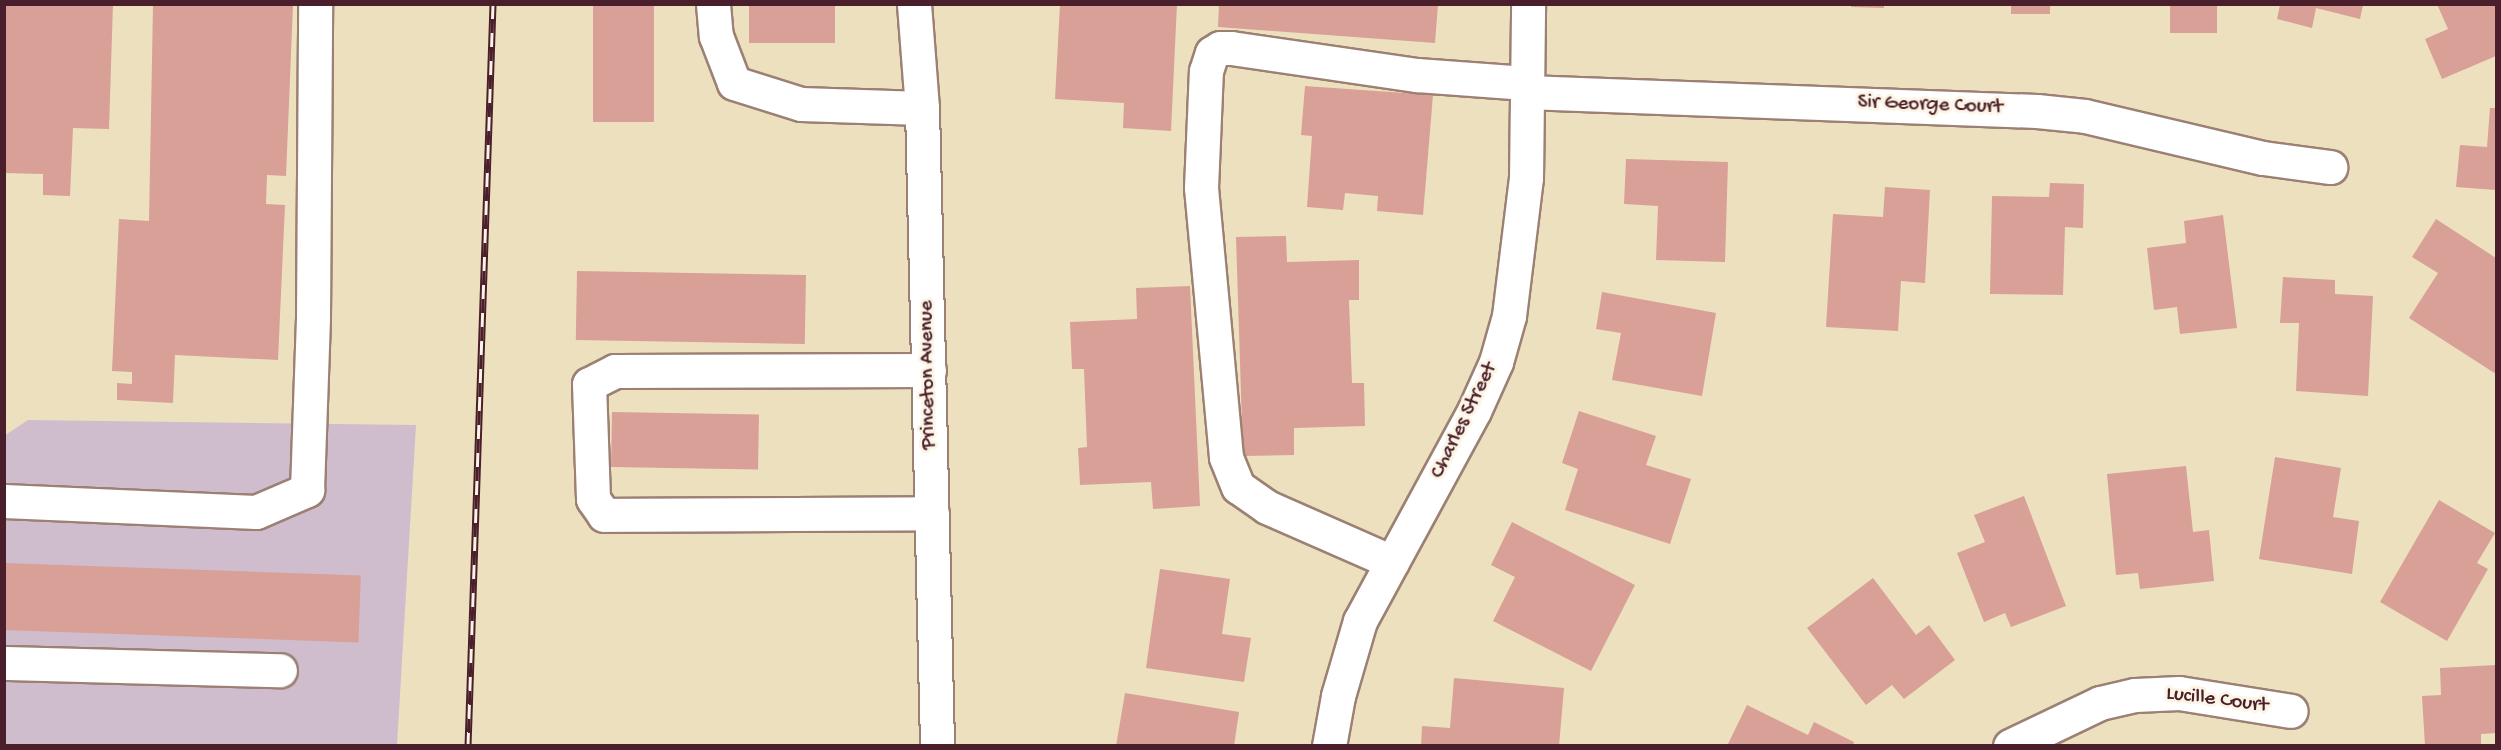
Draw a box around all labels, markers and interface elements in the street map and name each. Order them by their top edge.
street label: Sir George Court [1857,91,2003,121]
street label: Princeton Avenue [915,300,943,450]
street label: Charles Street [1426,359,1504,483]
street label: Lucille Court [2165,682,2269,720]

